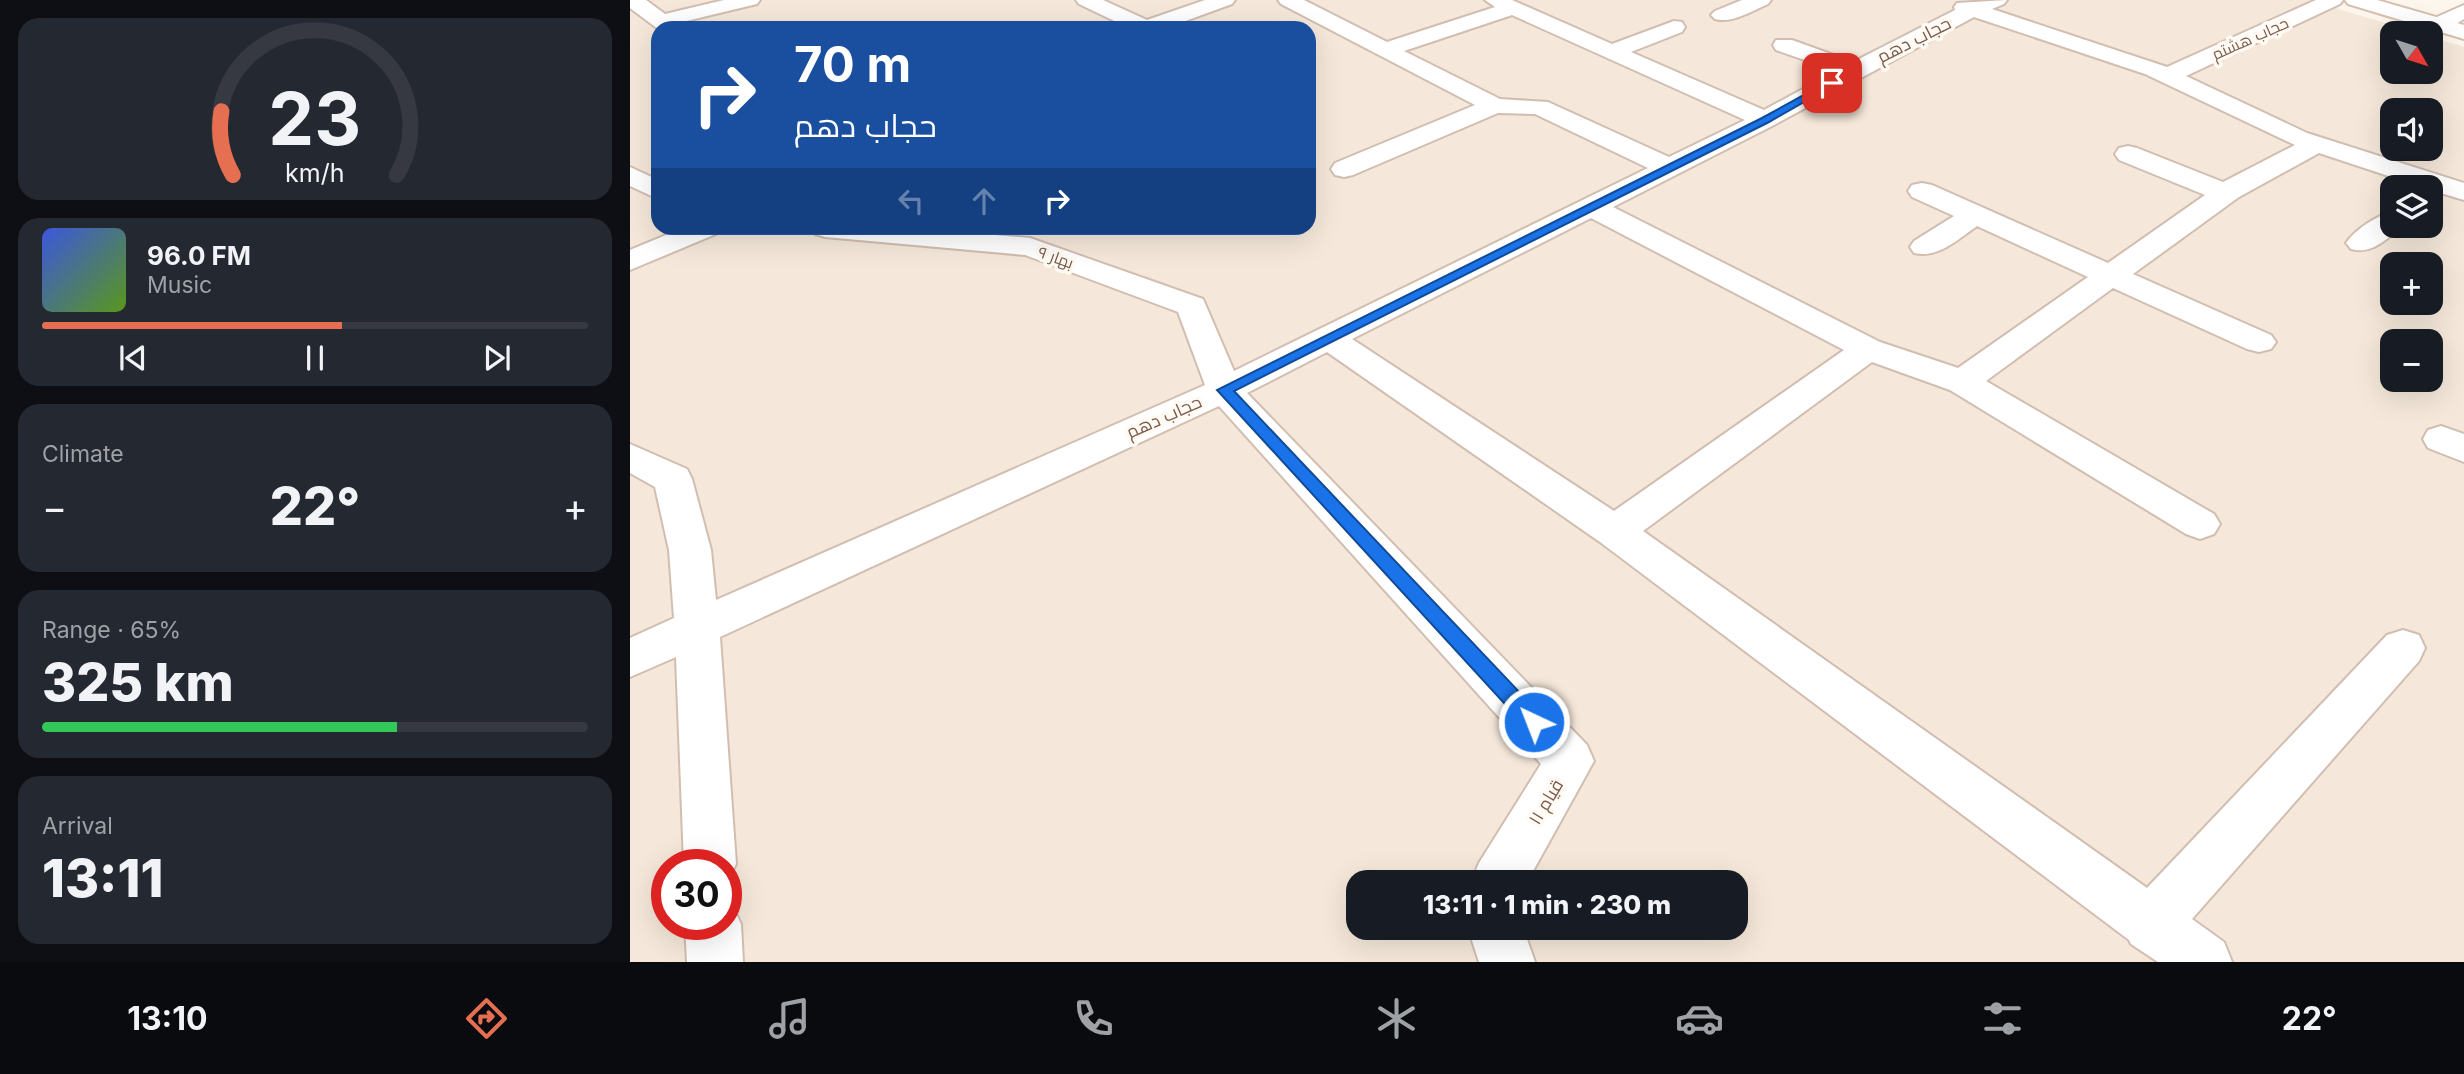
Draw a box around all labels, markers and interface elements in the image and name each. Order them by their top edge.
street label: حجاب دهم [1873,12,1955,69]
street label: حجاب هشتم [2208,12,2292,66]
north arrow [2380,21,2443,84]
map controls [2380,21,2443,392]
text: 70 m [794,35,911,94]
icon: right [679,49,770,140]
pin [1802,53,1862,113]
icon: arrive [1813,64,1851,102]
text: 23 [269,74,361,163]
button: sound [2380,98,2443,161]
text: حجاب دهم [794,106,937,145]
text: km/h [285,158,345,188]
button: layers [2380,175,2443,238]
icon: left [892,182,930,220]
icon: ahead [965,182,1003,220]
icon: right [1038,182,1076,220]
text: 96.0 FM [147,240,251,271]
street label: بهار ۹ [1035,241,1077,274]
button: + [2380,252,2443,315]
text: Music [147,271,212,299]
button: − [2380,329,2443,392]
icon: previous [114,339,152,377]
icon: pause [296,339,334,377]
icon: next [478,339,516,377]
street label: حجاب دهم [1123,391,1206,444]
text: Climate [42,440,124,468]
text: 22° [270,475,360,538]
text: − [42,484,67,530]
text: + [563,484,588,530]
text: Range · 65% [42,616,181,644]
text: 325 km [42,651,234,714]
position arrow [1497,685,1571,759]
street label: قیام ۱۱ [1524,775,1569,829]
text: Arrival [42,812,113,840]
text: 13:11 [42,847,163,910]
speed limit sign: 30 [651,849,742,940]
text: 13:11 · 1 min · 230 m [1423,889,1671,920]
icon: directions [462,994,511,1043]
icon: music [765,994,814,1043]
icon: phone [1069,994,1118,1043]
icon: climate [1372,994,1421,1043]
icon: car [1675,994,1724,1043]
icon: filters [1978,994,2027,1043]
text: 13:10 [127,999,208,1038]
text: 22° [2282,999,2337,1038]

